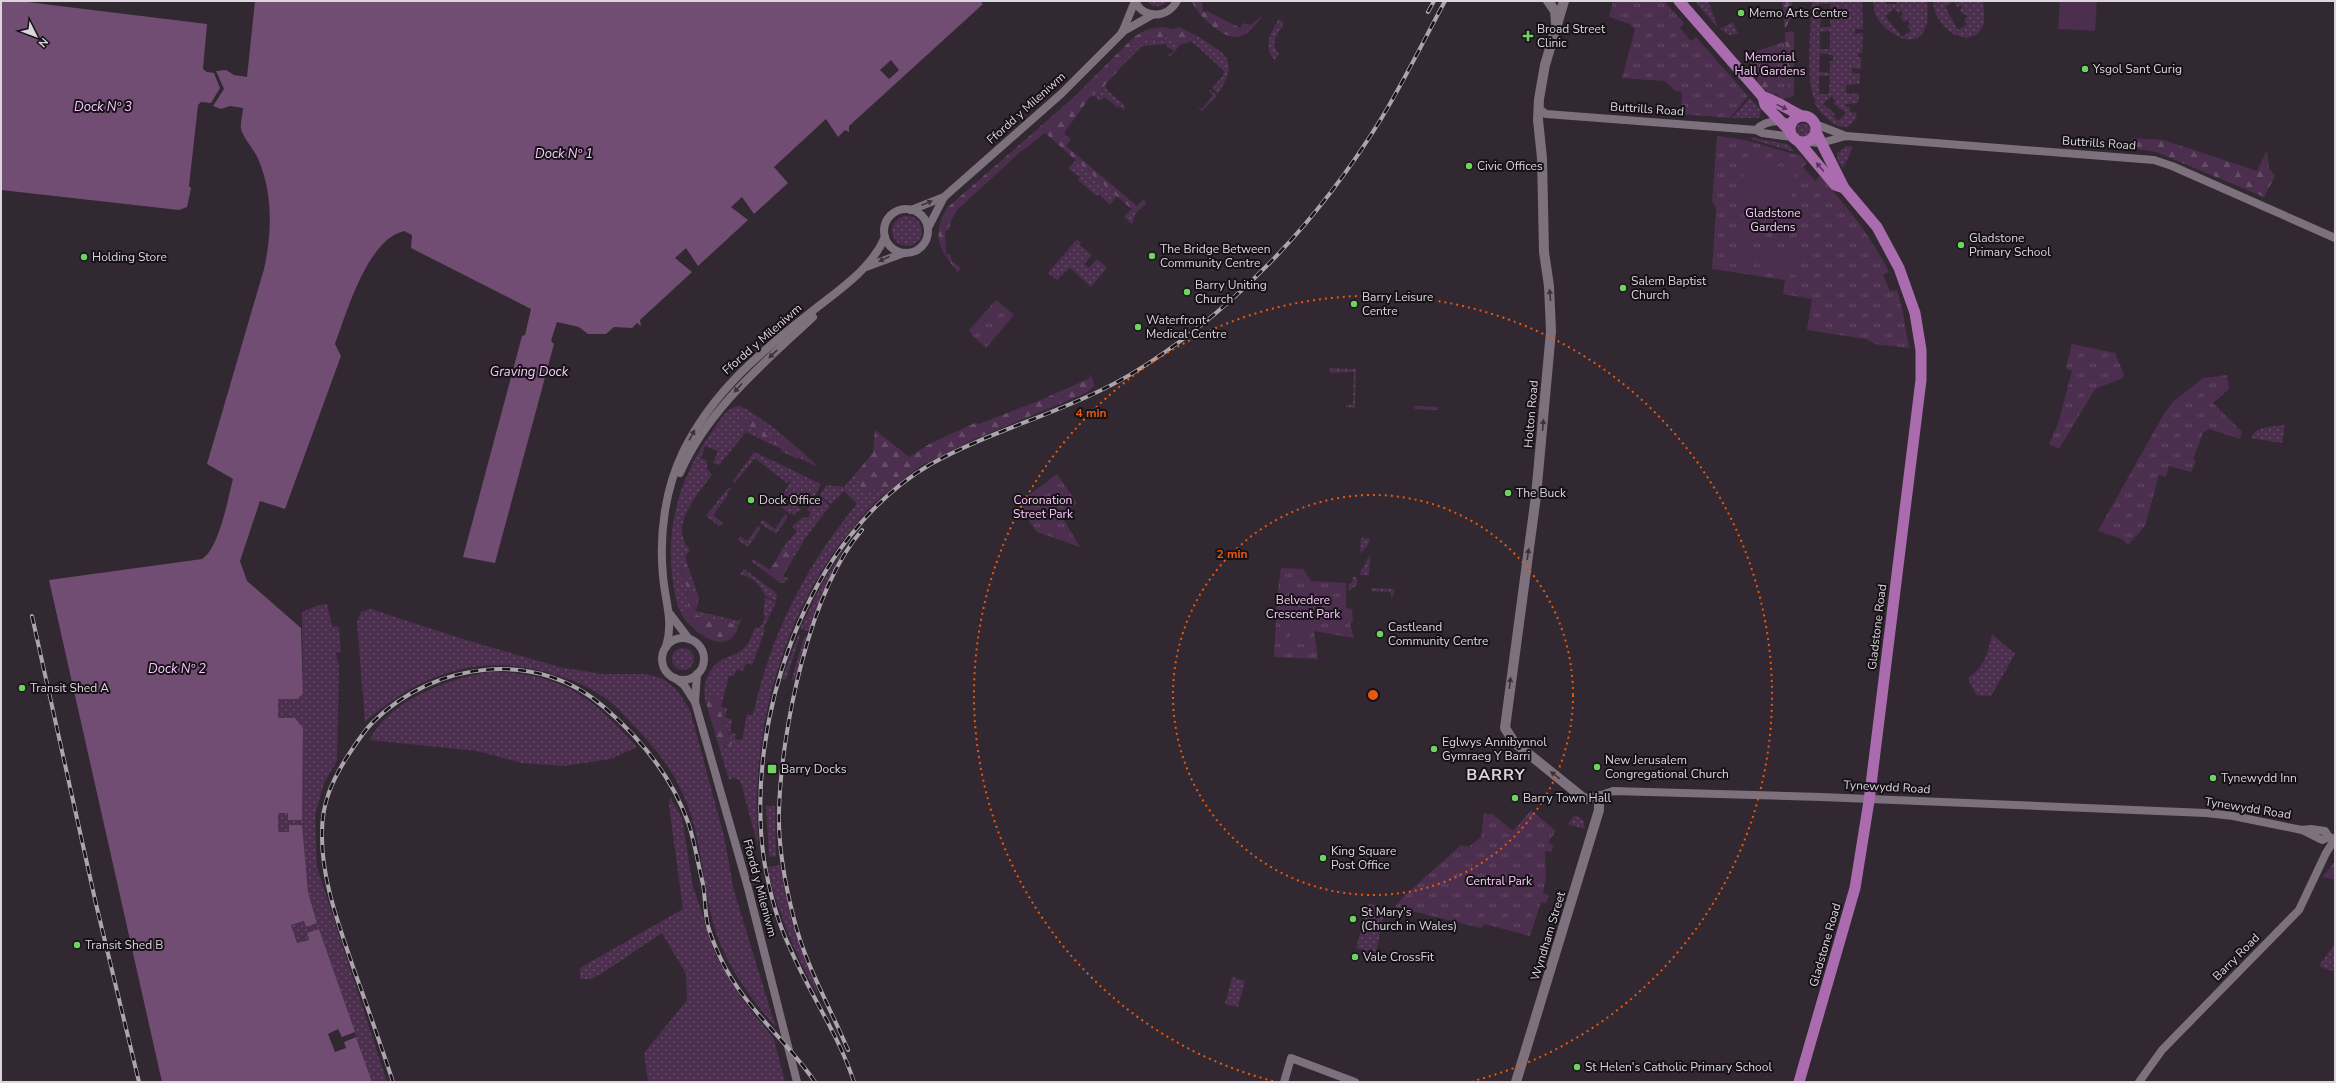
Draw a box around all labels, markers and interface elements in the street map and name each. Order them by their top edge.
place label: Memo Arts Centre [1749,5,1848,21]
marker: Memo Arts Centre [1736,8,1746,18]
north arrow [16,16,56,56]
place label: Broad Street Clinic [1537,21,1606,51]
marker: Broad Street Clinic [1522,30,1534,42]
text: N [35,34,51,50]
park label: Memorial Hall Gardens [1735,49,1806,79]
place label: Ysgol Sant Curig [2092,61,2182,77]
marker: Ysgol Sant Curig [2080,64,2090,74]
street label: Ffordd y Mileniwm [983,68,1069,148]
water label: Dock Nº 3 [74,98,132,116]
street label: Buttrills Road [1610,98,1684,120]
one-way arrow [1777,104,1788,110]
street label: Buttrills Road [2062,132,2136,154]
water label: Dock Nº 1 [535,145,593,163]
place label: Civic Offices [1477,158,1543,174]
marker: Civic Offices [1464,161,1474,171]
one-way arrow [1816,162,1825,173]
one-way arrow [922,199,934,205]
park label: Gladstone Gardens [1745,205,1801,235]
place label: Gladstone Primary School [1969,230,2051,260]
marker: Gladstone Primary School [1956,240,1966,250]
place label: The Bridge Between Community Centre [1160,241,1271,271]
place label: Holding Store [92,249,167,265]
marker: The Bridge Between Community Centre [1147,251,1157,261]
marker: Holding Store [79,252,89,262]
one-way arrow [879,256,890,262]
place label: Salem Baptist Church [1631,273,1707,303]
place label: Barry Uniting Church [1195,277,1267,307]
marker: Salem Baptist Church [1618,283,1628,293]
marker: Barry Uniting Church [1182,287,1192,297]
place label: Barry Leisure Centre [1362,289,1433,319]
one-way arrow [1547,289,1553,301]
marker: Barry Leisure Centre [1349,299,1359,309]
street label: Ffordd y Mileniwm [719,300,805,378]
place label: Waterfront Medical Centre [1146,312,1227,342]
marker: Waterfront Medical Centre [1133,322,1143,332]
one-way arrow [768,349,778,359]
water label: Graving Dock [490,363,569,381]
street label: Holton Road [1520,379,1542,449]
one-way arrow [734,383,743,393]
text: 4 min [1075,405,1107,421]
one-way arrow [1540,419,1547,431]
one-way arrow [689,429,695,441]
place label: The Buck [1516,485,1567,501]
marker: The Buck [1503,488,1513,498]
place label: Dock Office [759,492,821,508]
park label: Coronation Street Park [1013,492,1074,522]
marker: Dock Office [746,495,756,505]
text: 2 min [1216,546,1248,562]
one-way arrow [1525,548,1531,560]
street label: Gladstone Road [1864,583,1890,671]
park label: Belvedere Crescent Park [1266,592,1341,622]
place label: Castleand Community Centre [1388,619,1488,649]
marker: Castleand Community Centre [1375,629,1385,639]
water label: Dock Nº 2 [148,660,206,678]
one-way arrow [1507,677,1513,689]
place label: Transit Shed A [30,680,109,696]
marker: Transit Shed A [17,683,27,693]
centre of rings [1366,688,1380,702]
place label: Eglwys Annibynnol Gymraeg Y Barri [1442,734,1547,764]
marker: Eglwys Annibynnol Gymraeg Y Barri [1429,744,1439,754]
place label: New Jerusalem Congregational Church [1605,752,1729,782]
place label: Barry Docks [781,761,847,777]
marker: New Jerusalem Congregational Church [1592,762,1602,772]
marker: Barry Docks [766,763,778,775]
district label: BARRY [1466,764,1526,786]
one-way arrow [1549,770,1560,779]
place label: Tynewydd Inn [2221,770,2297,786]
marker: Tynewydd Inn [2208,773,2218,783]
street label: Tynewydd Road [1843,777,1931,797]
place label: Barry Town Hall [1523,790,1612,806]
marker: Barry Town Hall [1510,793,1520,803]
street label: Tynewydd Road [2204,793,2292,823]
street label: Ffordd y Mileniwm [739,837,781,939]
place label: King Square Post Office [1331,843,1396,873]
marker: King Square Post Office [1318,853,1328,863]
park label: Central Park [1466,873,1533,889]
street label: Wyndham Street [1527,889,1569,982]
street label: Gladstone Road [1805,901,1845,989]
place label: St Mary's (Church in Wales) [1361,904,1457,934]
marker: St Mary's (Church in Wales) [1348,914,1358,924]
street label: Barry Road [2209,930,2263,984]
place label: Transit Shed B [85,937,163,953]
marker: Transit Shed B [72,940,82,950]
place label: Vale CrossFit [1362,949,1435,965]
marker: Vale CrossFit [1350,952,1360,962]
place label: St Helen's Catholic Primary School [1585,1059,1772,1075]
marker: St Helen's Catholic Primary School [1572,1062,1582,1072]

